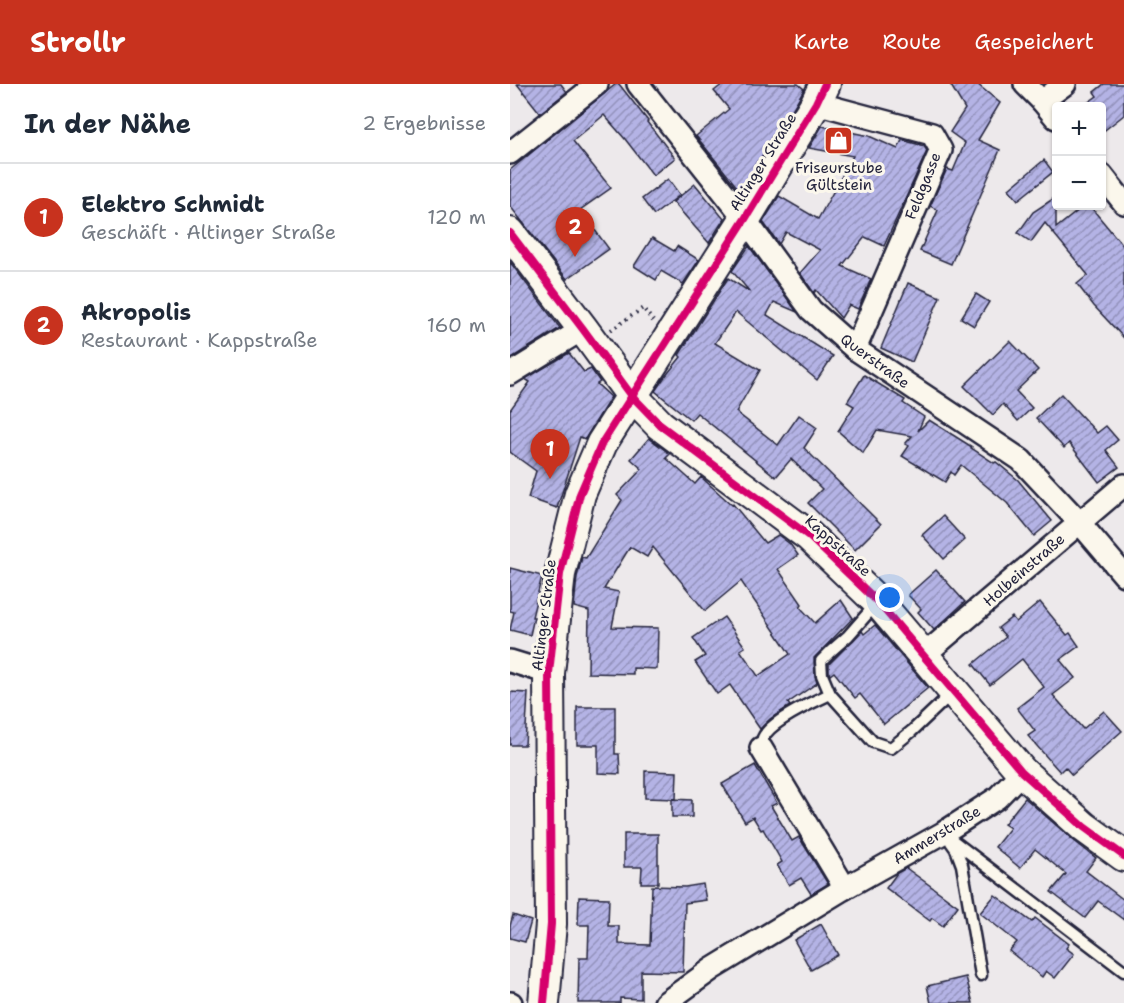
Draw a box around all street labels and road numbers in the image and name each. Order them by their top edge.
street label: Altinger Straße [725,109,801,215]
street label: Feldgasse [900,149,946,223]
street label: Querstraße [836,329,914,393]
street label: Kappstraße [801,511,875,581]
street label: Holbeinstraße [979,529,1069,611]
street label: Altinger Straße [527,558,561,672]
street label: Ammerstraße [890,801,984,869]

